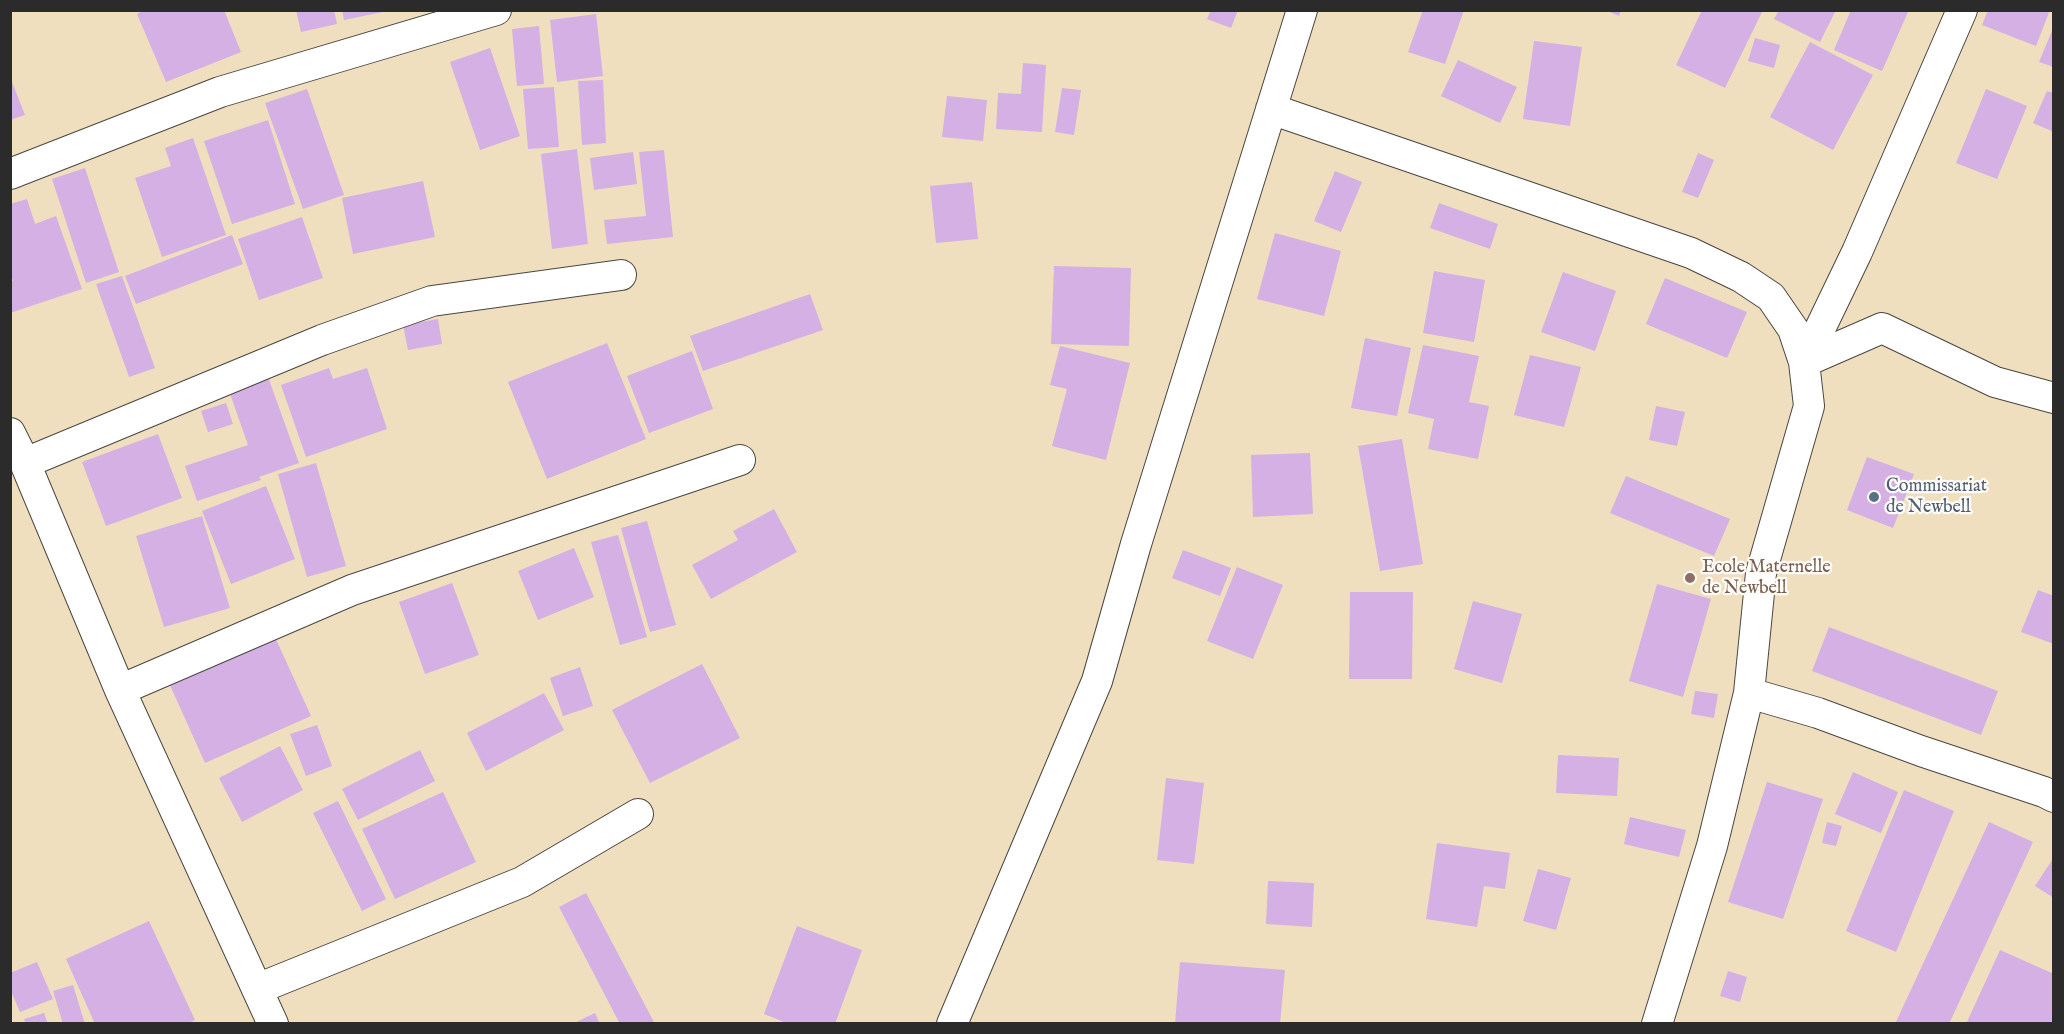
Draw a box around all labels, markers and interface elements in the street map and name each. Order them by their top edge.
place label: Commissariat de Newbell [1886,476,1987,518]
marker: Commissariat de Newbell [1867,490,1881,504]
place label: Ecole Maternelle de Newbell [1702,557,1831,600]
marker: Ecole Maternelle de Newbell [1683,571,1697,585]

